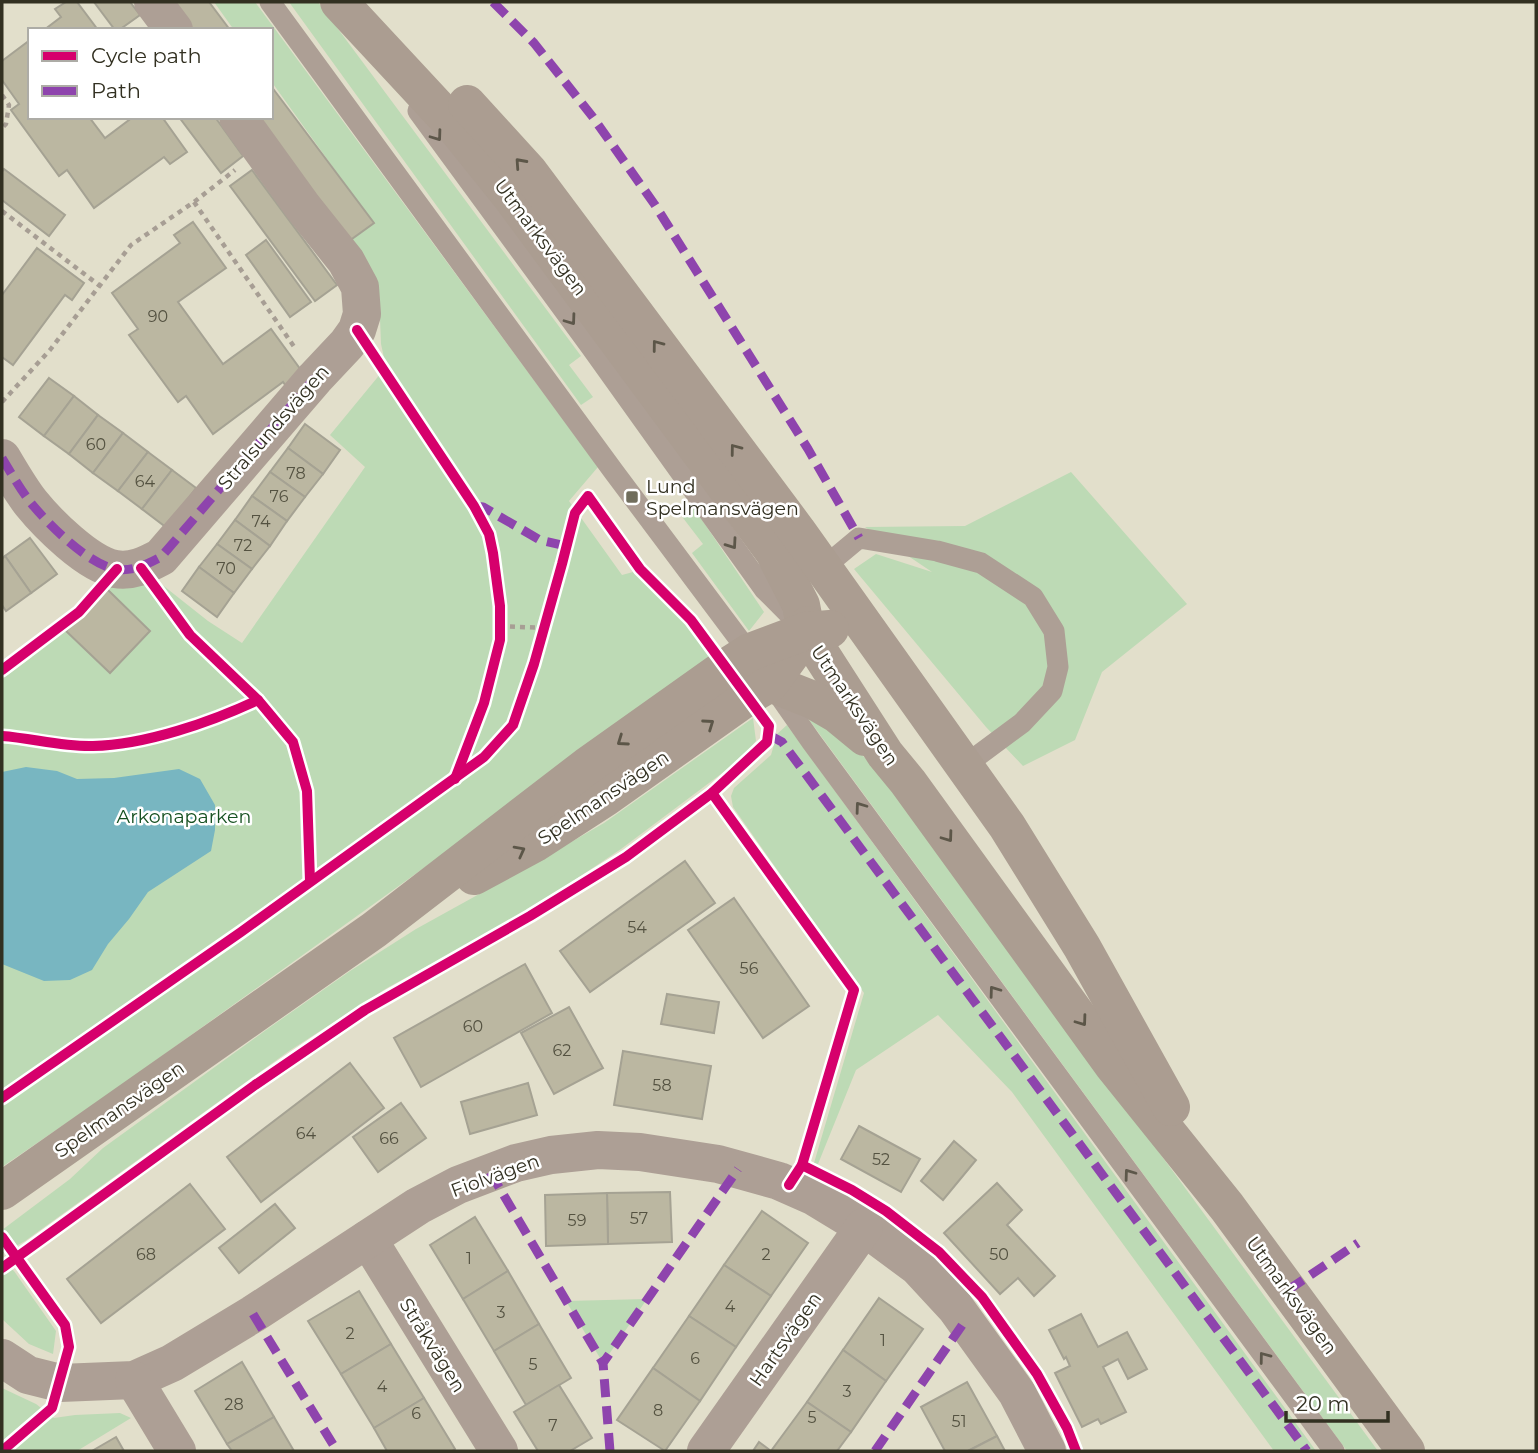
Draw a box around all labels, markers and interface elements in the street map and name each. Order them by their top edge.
legend [28,28,273,119]
text: Cycle path [91,43,202,68]
text: Path [91,78,141,103]
one-way arrow [429,128,441,141]
one-way arrow [516,158,529,171]
street label: Utmarksvägen [489,174,592,300]
house number: 90 [148,307,168,326]
one-way arrow [563,312,575,325]
one-way arrow [653,340,665,352]
street label: Stralsundsvägen [213,360,334,494]
house number: 60 [86,435,106,454]
one-way arrow [730,444,743,456]
house number: 78 [286,464,306,483]
house number: 64 [135,472,156,491]
place label: Lund Spelmansvägen [646,475,799,520]
house number: 76 [270,487,289,506]
marker: Lund Spelmansvägen [624,489,640,505]
house number: 74 [252,512,271,531]
house number: 72 [234,536,252,555]
one-way arrow [724,536,737,549]
house number: 70 [216,559,236,578]
street label: Utmarksvägen [806,641,903,770]
one-way arrow [701,720,714,732]
one-way arrow [617,733,630,745]
street label: Spelmansvägen [533,745,673,850]
one-way arrow [855,802,868,815]
park label: Arkonaparken [117,805,251,828]
one-way arrow [940,829,952,842]
one-way arrow [513,846,525,859]
house number: 54 [627,918,647,937]
house number: 56 [740,959,759,978]
one-way arrow [990,986,1002,999]
one-way arrow [1073,1013,1086,1026]
house number: 60 [463,1017,483,1036]
house number: 62 [553,1041,571,1060]
street label: Spelmansvägen [50,1056,189,1163]
house number: 58 [652,1076,672,1095]
house number: 64 [296,1124,317,1143]
house number: 66 [379,1129,399,1148]
street label: Fiolvägen [448,1149,543,1202]
house number: 52 [872,1150,890,1169]
one-way arrow [1125,1169,1137,1182]
house number: 57 [630,1209,648,1228]
house number: 59 [568,1211,586,1230]
street label: Utmarksvägen [1241,1232,1342,1359]
house number: 68 [136,1245,156,1264]
house number: 2 [761,1245,771,1264]
house number: 50 [989,1245,1009,1264]
house number: 1 [466,1249,472,1268]
street label: Hartsvägen [744,1288,826,1391]
street label: Stråkvägen [395,1294,471,1397]
house number: 4 [725,1297,736,1316]
house number: 3 [496,1303,506,1322]
house number: 2 [345,1324,355,1343]
house number: 1 [880,1331,886,1350]
house number: 6 [690,1349,700,1368]
one-way arrow [1260,1352,1272,1365]
house number: 5 [528,1355,538,1374]
house number: 4 [377,1377,388,1396]
scale bar [1286,1380,1388,1424]
house number: 3 [842,1382,852,1401]
text: 20 m [1296,1391,1350,1416]
house number: 28 [224,1395,244,1414]
house number: 8 [653,1401,663,1420]
house number: 6 [411,1404,421,1423]
house number: 5 [807,1408,817,1427]
house number: 51 [952,1412,966,1431]
house number: 7 [548,1416,558,1435]

